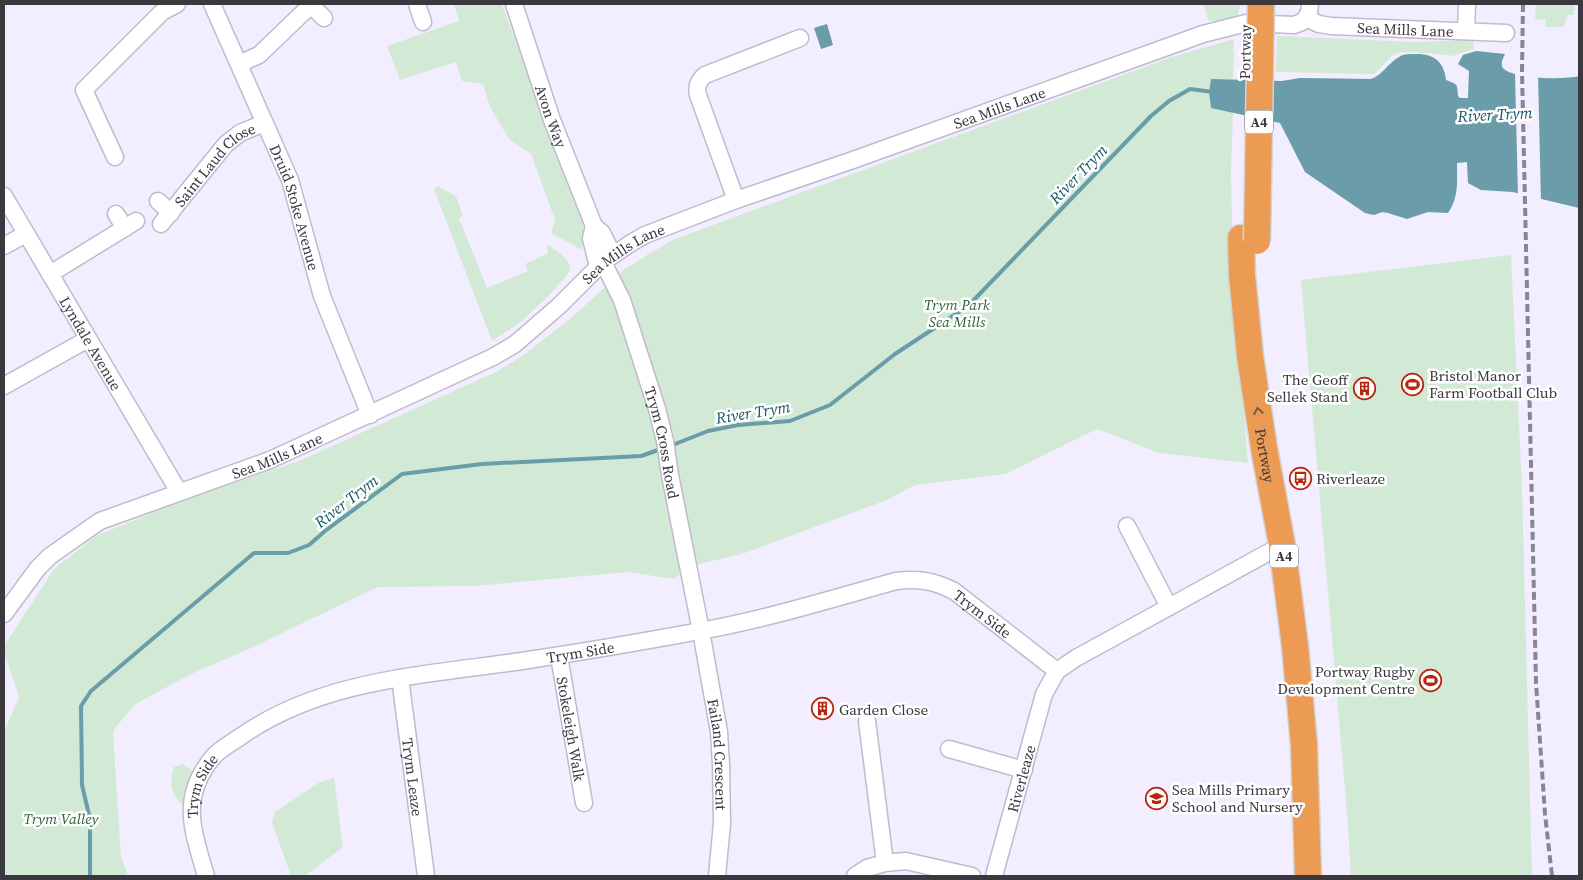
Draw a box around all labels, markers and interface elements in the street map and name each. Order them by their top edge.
street label: Sea Mills Lane [1357,17,1454,41]
street label: Portway [1234,24,1256,80]
street label: Sea Mills Lane [950,81,1049,134]
street label: Avon Way [531,82,572,151]
water label: River Trym [1456,101,1533,127]
road number: A4 [1245,110,1273,134]
street label: Saint Laud Close [169,117,259,211]
water label: River Trym [1043,139,1112,209]
street label: Druid Stoke Avenue [265,141,325,273]
street label: Sea Mills Lane [577,218,668,288]
street label: Lyndale Avenue [55,292,127,395]
park label: Trym Park Sea Mills [924,294,991,332]
place label: Bristol Manor Farm Football Club [1429,365,1557,403]
place label: The Geoff Sellek Stand [1267,369,1349,407]
sports icon: Bristol Manor Farm Football Club [1401,372,1425,396]
building icon: The Geoff Sellek Stand [1352,376,1376,400]
street label: Trym Cross Road [640,384,685,501]
water label: River Trym [713,395,792,429]
one-way arrow [1254,407,1264,415]
street label: Sea Mills Lane [229,427,326,483]
street label: Portway [1251,427,1281,485]
bus stop icon: Riverleaze [1288,466,1312,490]
place label: Riverleaze [1316,468,1386,489]
water label: River Trym [309,469,382,533]
road number: A4 [1270,544,1298,568]
street label: Trym Side [949,584,1016,643]
street label: Trym Side [545,636,616,668]
place label: Portway Rugby Development Centre [1277,661,1415,699]
sports icon: Portway Rugby Development Centre [1419,668,1443,692]
street label: Stokeleigh Walk [552,675,591,784]
street label: Failand Crescent [703,697,732,810]
building icon: Garden Close [811,697,835,721]
place label: Garden Close [839,699,928,720]
street label: Trym Leaze [398,737,429,818]
street label: Riverleaze [1001,742,1040,815]
street label: Trym Side [181,749,223,818]
place label: Sea Mills Primary School and Nursery [1172,779,1303,817]
school or university icon: Sea Mills Primary School and Nursery [1144,786,1168,810]
park label: Trym Valley [24,808,99,829]

